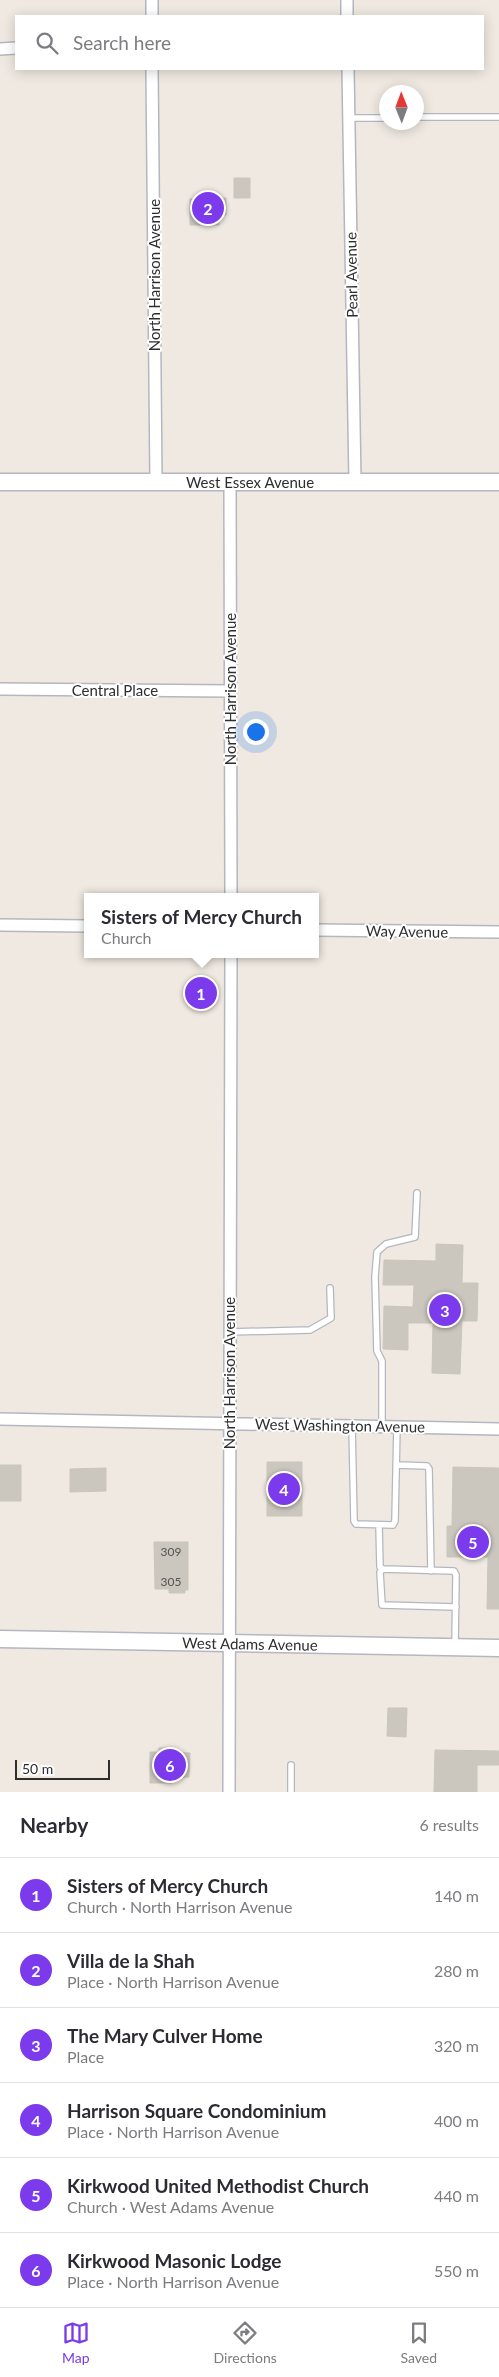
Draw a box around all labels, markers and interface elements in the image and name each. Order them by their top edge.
search box [15,15,484,70]
icon: search [33,29,61,57]
text: Search here [73,31,171,54]
north arrow [379,85,424,130]
pin: 2 [192,189,224,227]
street label: North Harrison Avenue [145,199,163,351]
street label: Pearl Avenue [341,232,361,318]
street label: West Essex Avenue [186,473,314,491]
street label: North Harrison Avenue [221,613,239,765]
street label: Central Place [72,681,158,699]
your location [243,719,269,745]
popup [84,893,319,958]
text: Sisters of Mercy Church [101,905,302,928]
street label: Way Avenue [366,921,448,941]
text: Church [101,928,152,947]
pin: 1 [185,974,217,1012]
pin: 3 [429,1291,461,1329]
street label: North Harrison Avenue [220,1297,238,1449]
street label: West Washington Avenue [255,1415,425,1435]
pin: 4 [268,1470,300,1508]
pin: 5 [457,1523,489,1561]
house number: 309 [161,1544,181,1559]
house number: 305 [161,1574,181,1589]
street label: West Adams Avenue [182,1633,318,1654]
pin: 6 [154,1746,186,1784]
scale bar [15,1757,110,1780]
text: 50 m [22,1760,53,1777]
text: Nearby [20,1812,88,1837]
text: 6 results [419,1815,479,1834]
text: Sisters of Mercy Church [67,1874,268,1897]
text: 1 [31,1886,41,1905]
text: 140 m [434,1886,479,1905]
text: Church · North Harrison Avenue [67,1897,292,1916]
text: Villa de la Shah [67,1949,195,1972]
text: 2 [31,1961,41,1980]
text: 280 m [434,1961,479,1980]
text: Place · North Harrison Avenue [67,1972,279,1991]
text: The Mary Culver Home [67,2024,263,2047]
text: 3 [31,2036,41,2055]
text: 320 m [434,2036,479,2055]
text: Place [67,2047,104,2066]
text: Harrison Square Condominium [67,2099,326,2122]
text: 4 [31,2111,41,2130]
text: 400 m [434,2111,479,2130]
text: Place · North Harrison Avenue [67,2122,279,2141]
text: Kirkwood United Methodist Church [67,2174,369,2197]
text: 5 [31,2186,41,2205]
text: 440 m [434,2186,479,2205]
text: Church · West Adams Avenue [67,2197,274,2216]
text: Kirkwood Masonic Lodge [67,2249,281,2272]
text: 6 [31,2261,41,2280]
text: 550 m [434,2261,479,2280]
text: Place · North Harrison Avenue [67,2272,279,2291]
tab: Map [62,2319,90,2366]
tab: Directions [214,2319,277,2366]
tab: Saved [401,2319,437,2366]

